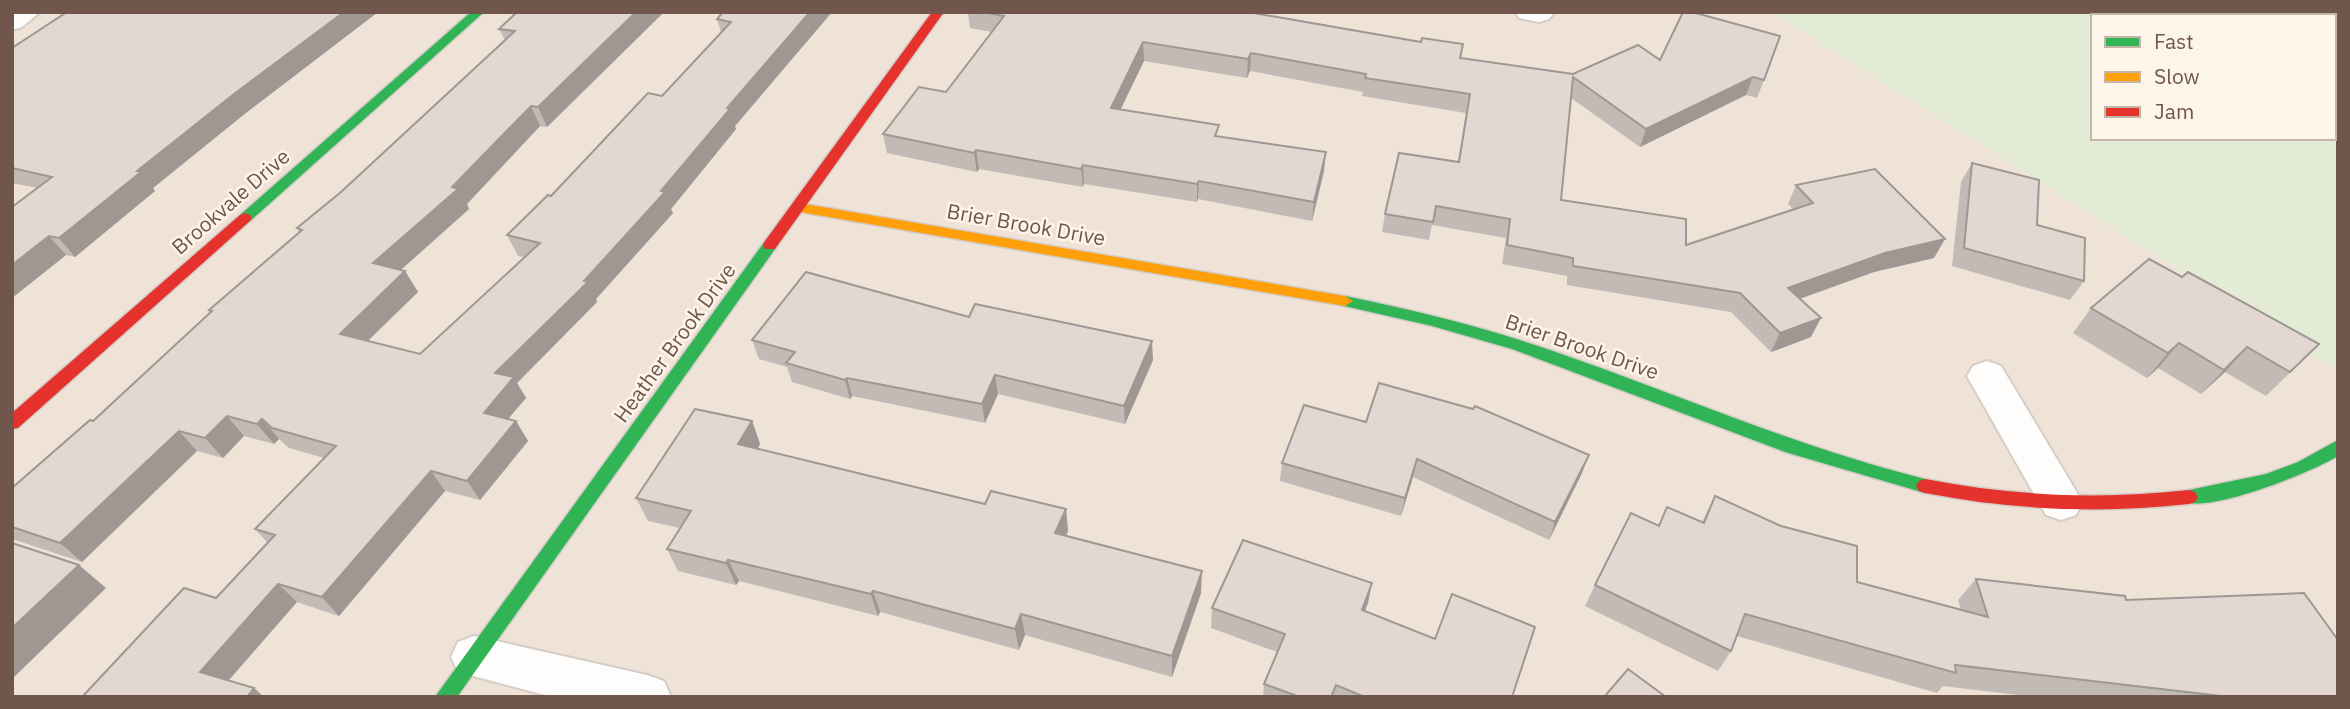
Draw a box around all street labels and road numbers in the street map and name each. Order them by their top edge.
street label: Brookvale Drive [165,142,295,260]
street label: Brier Brook Drive [945,196,1108,252]
street label: Heather Brook Drive [607,257,742,428]
street label: Brier Brook Drive [1502,307,1663,385]

